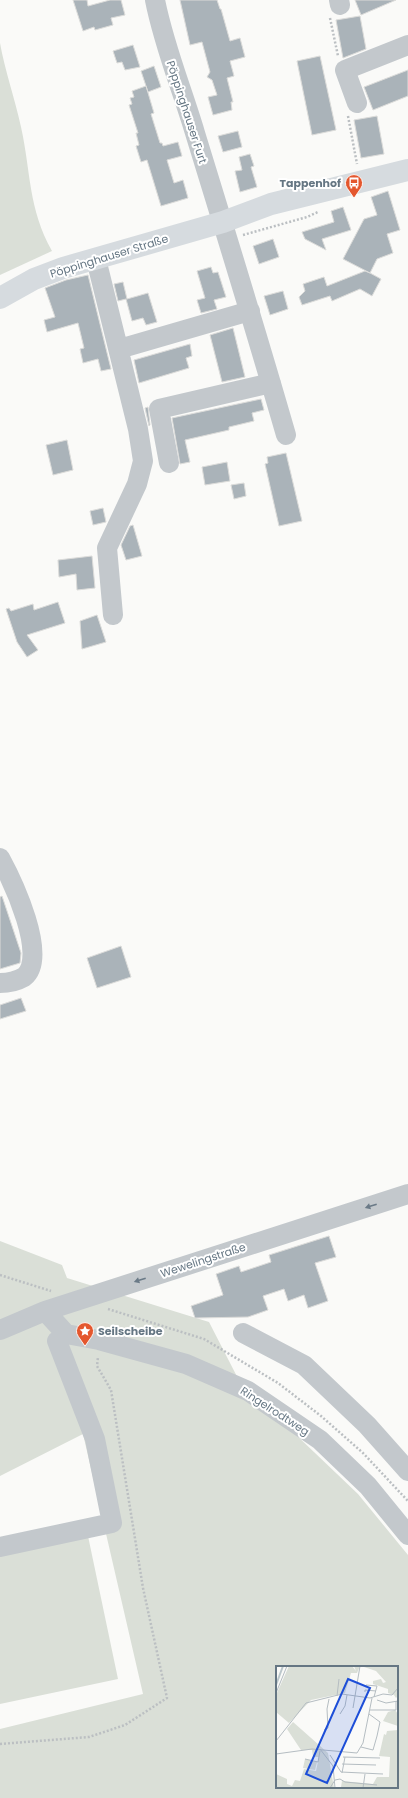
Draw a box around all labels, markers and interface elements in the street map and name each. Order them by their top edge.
street label: Pöppinghauser Furt [163,59,211,165]
bus stop icon: Tappenhof [344,173,364,198]
place label: Tappenhof [280,175,341,191]
street label: Pöppinghauser Straße [48,230,170,282]
one-way arrow [365,1203,377,1209]
street label: Wewelingstraße [158,1239,248,1281]
one-way arrow [134,1277,146,1283]
place icon: Seilscheibe [75,1321,95,1346]
place label: Seilscheibe [98,1323,163,1339]
street label: Ringelrodtweg [237,1383,313,1439]
inset map [276,1666,398,1788]

